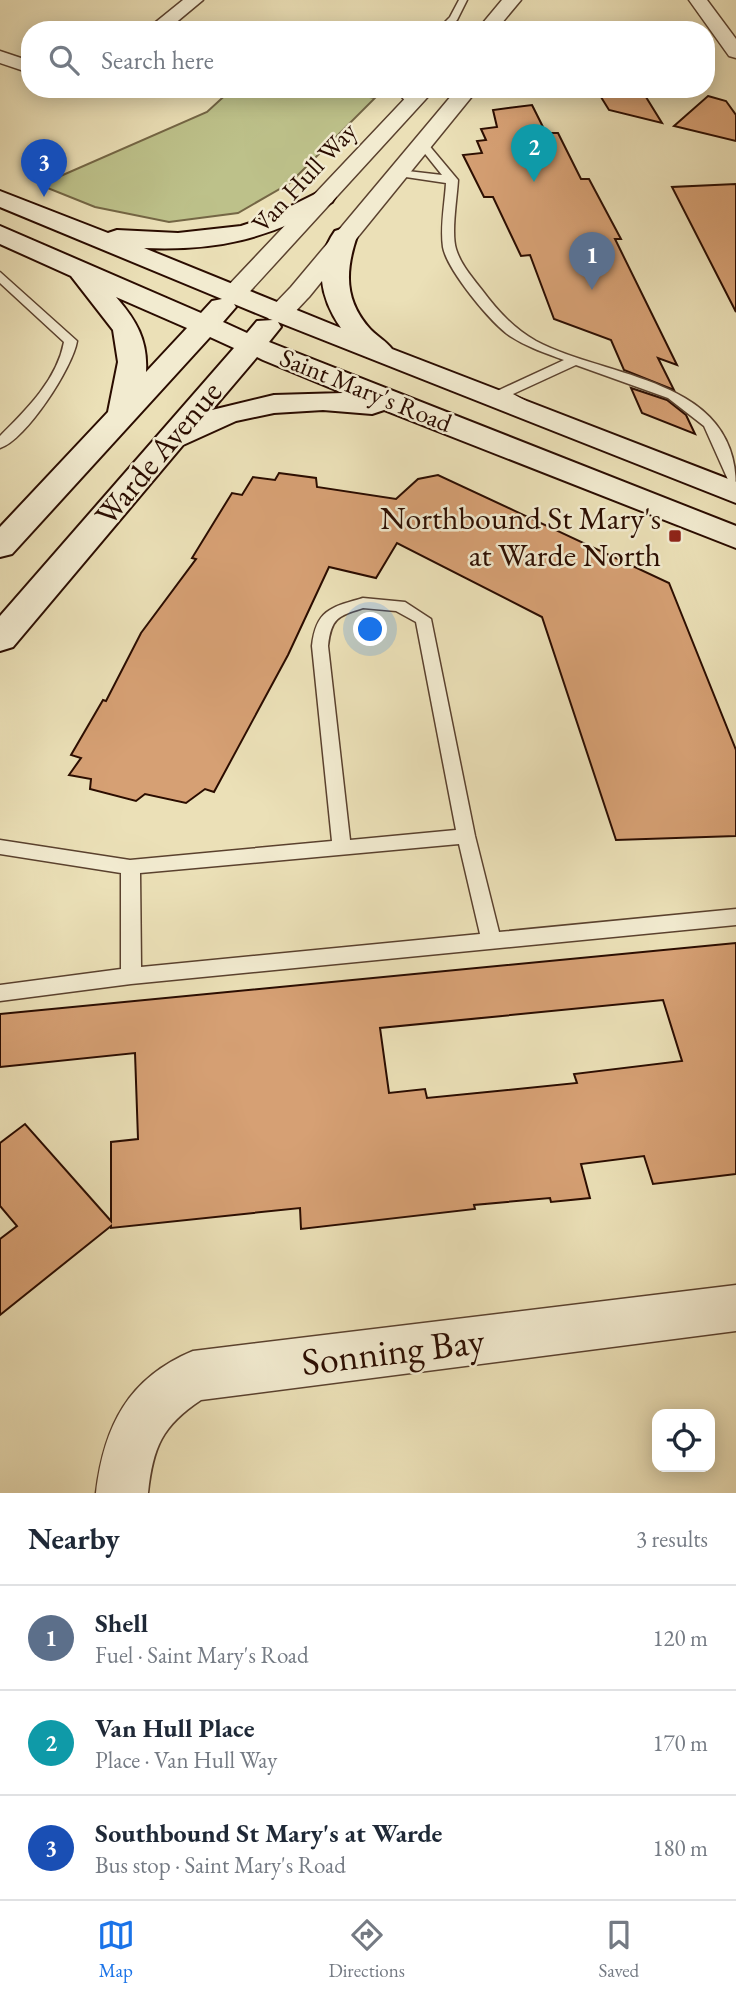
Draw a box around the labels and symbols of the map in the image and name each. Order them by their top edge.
street label: Van Hull Way [244,114,364,240]
pin: 2 [511,124,557,182]
pin: 3 [21,139,67,197]
pin: 1 [569,232,615,290]
street label: Saint Mary's Road [275,340,458,440]
street label: Warde Avenue [85,372,231,534]
place label: Northbound St Mary's at Warde North [380,497,661,576]
marker: Northbound St Mary's at Warde North [667,528,683,544]
your location [353,612,387,646]
street label: Sonning Bay [299,1315,488,1386]

